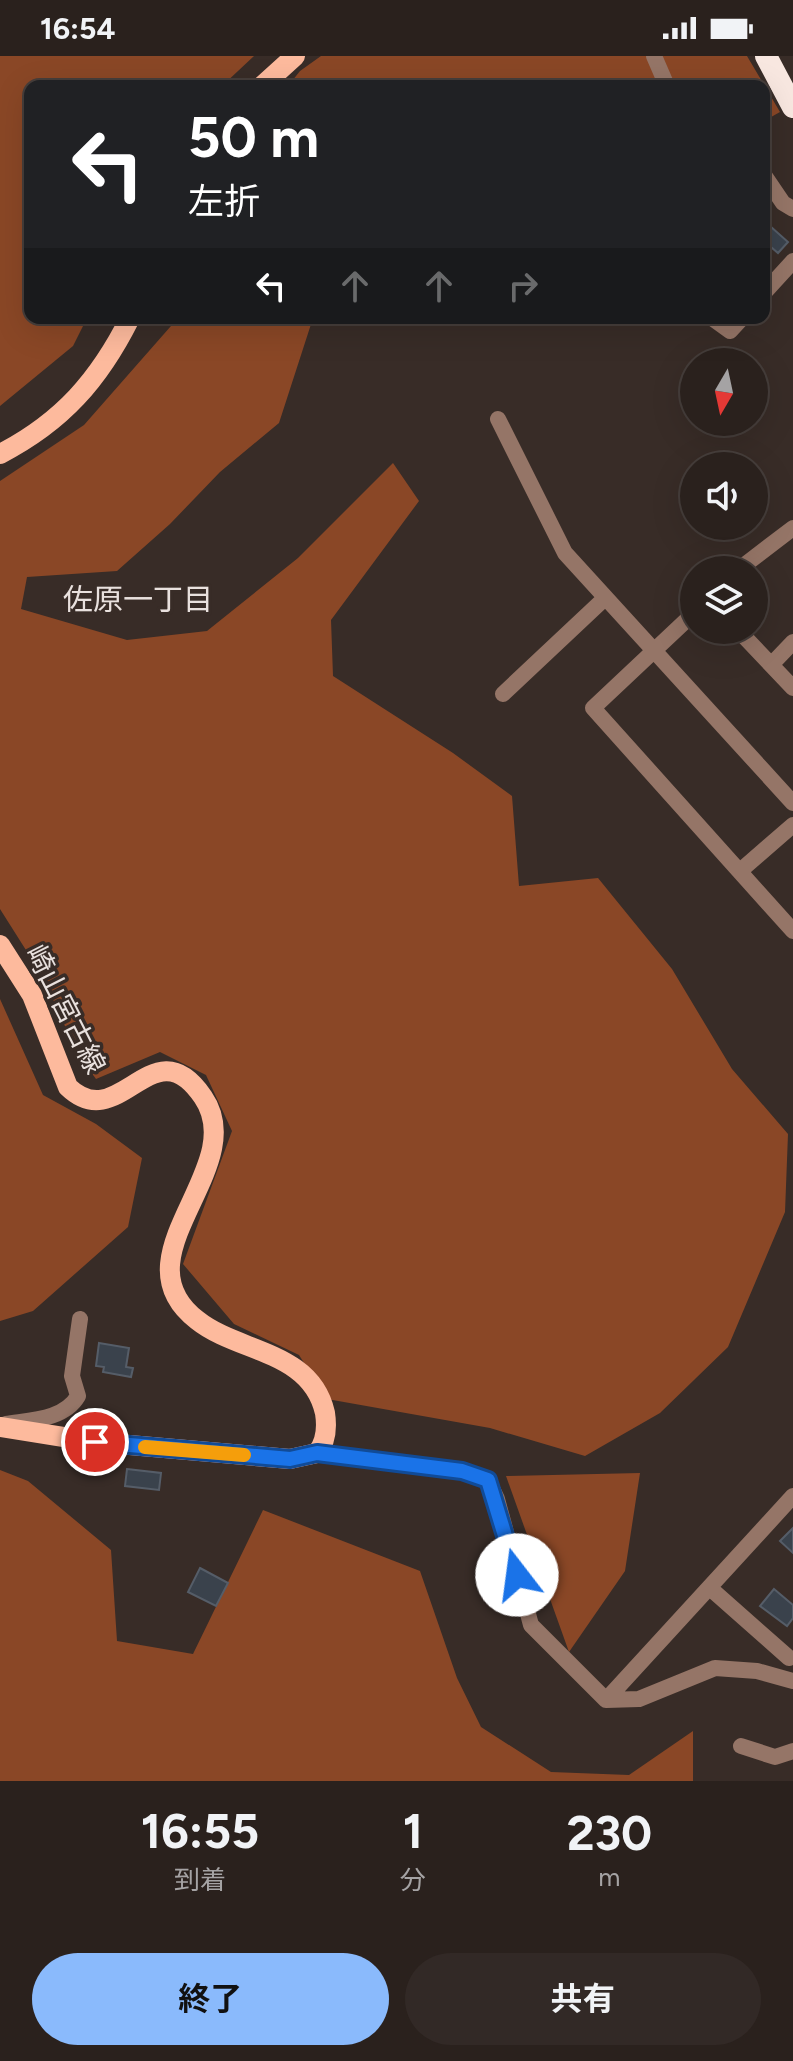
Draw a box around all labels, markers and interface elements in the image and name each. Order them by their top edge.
text: 16:54 [40,10,116,47]
text: 50 m [188,104,319,171]
icon: left [56,112,160,216]
text: 左折 [188,180,260,223]
icon: left [249,264,293,308]
icon: ahead [333,264,377,308]
icon: ahead [417,264,461,308]
icon: right [501,264,545,308]
north arrow [680,348,768,436]
map controls [680,348,768,644]
button: sound [680,452,768,540]
button: layers [680,556,768,644]
district label: 佐原一丁目 [63,581,213,618]
street label: 崎山宮古線 [19,939,113,1079]
pin [61,1408,129,1476]
icon: arrive [73,1420,117,1464]
position arrow [475,1533,559,1617]
text: 16:55 [141,1802,259,1860]
text: 1 [403,1802,423,1860]
text: 230 [567,1804,652,1862]
text: m [598,1861,621,1893]
text: 到着 [174,1864,226,1896]
text: 分 [400,1864,426,1896]
button: 終了 [32,1953,389,2045]
button: 共有 [405,1953,761,2045]

